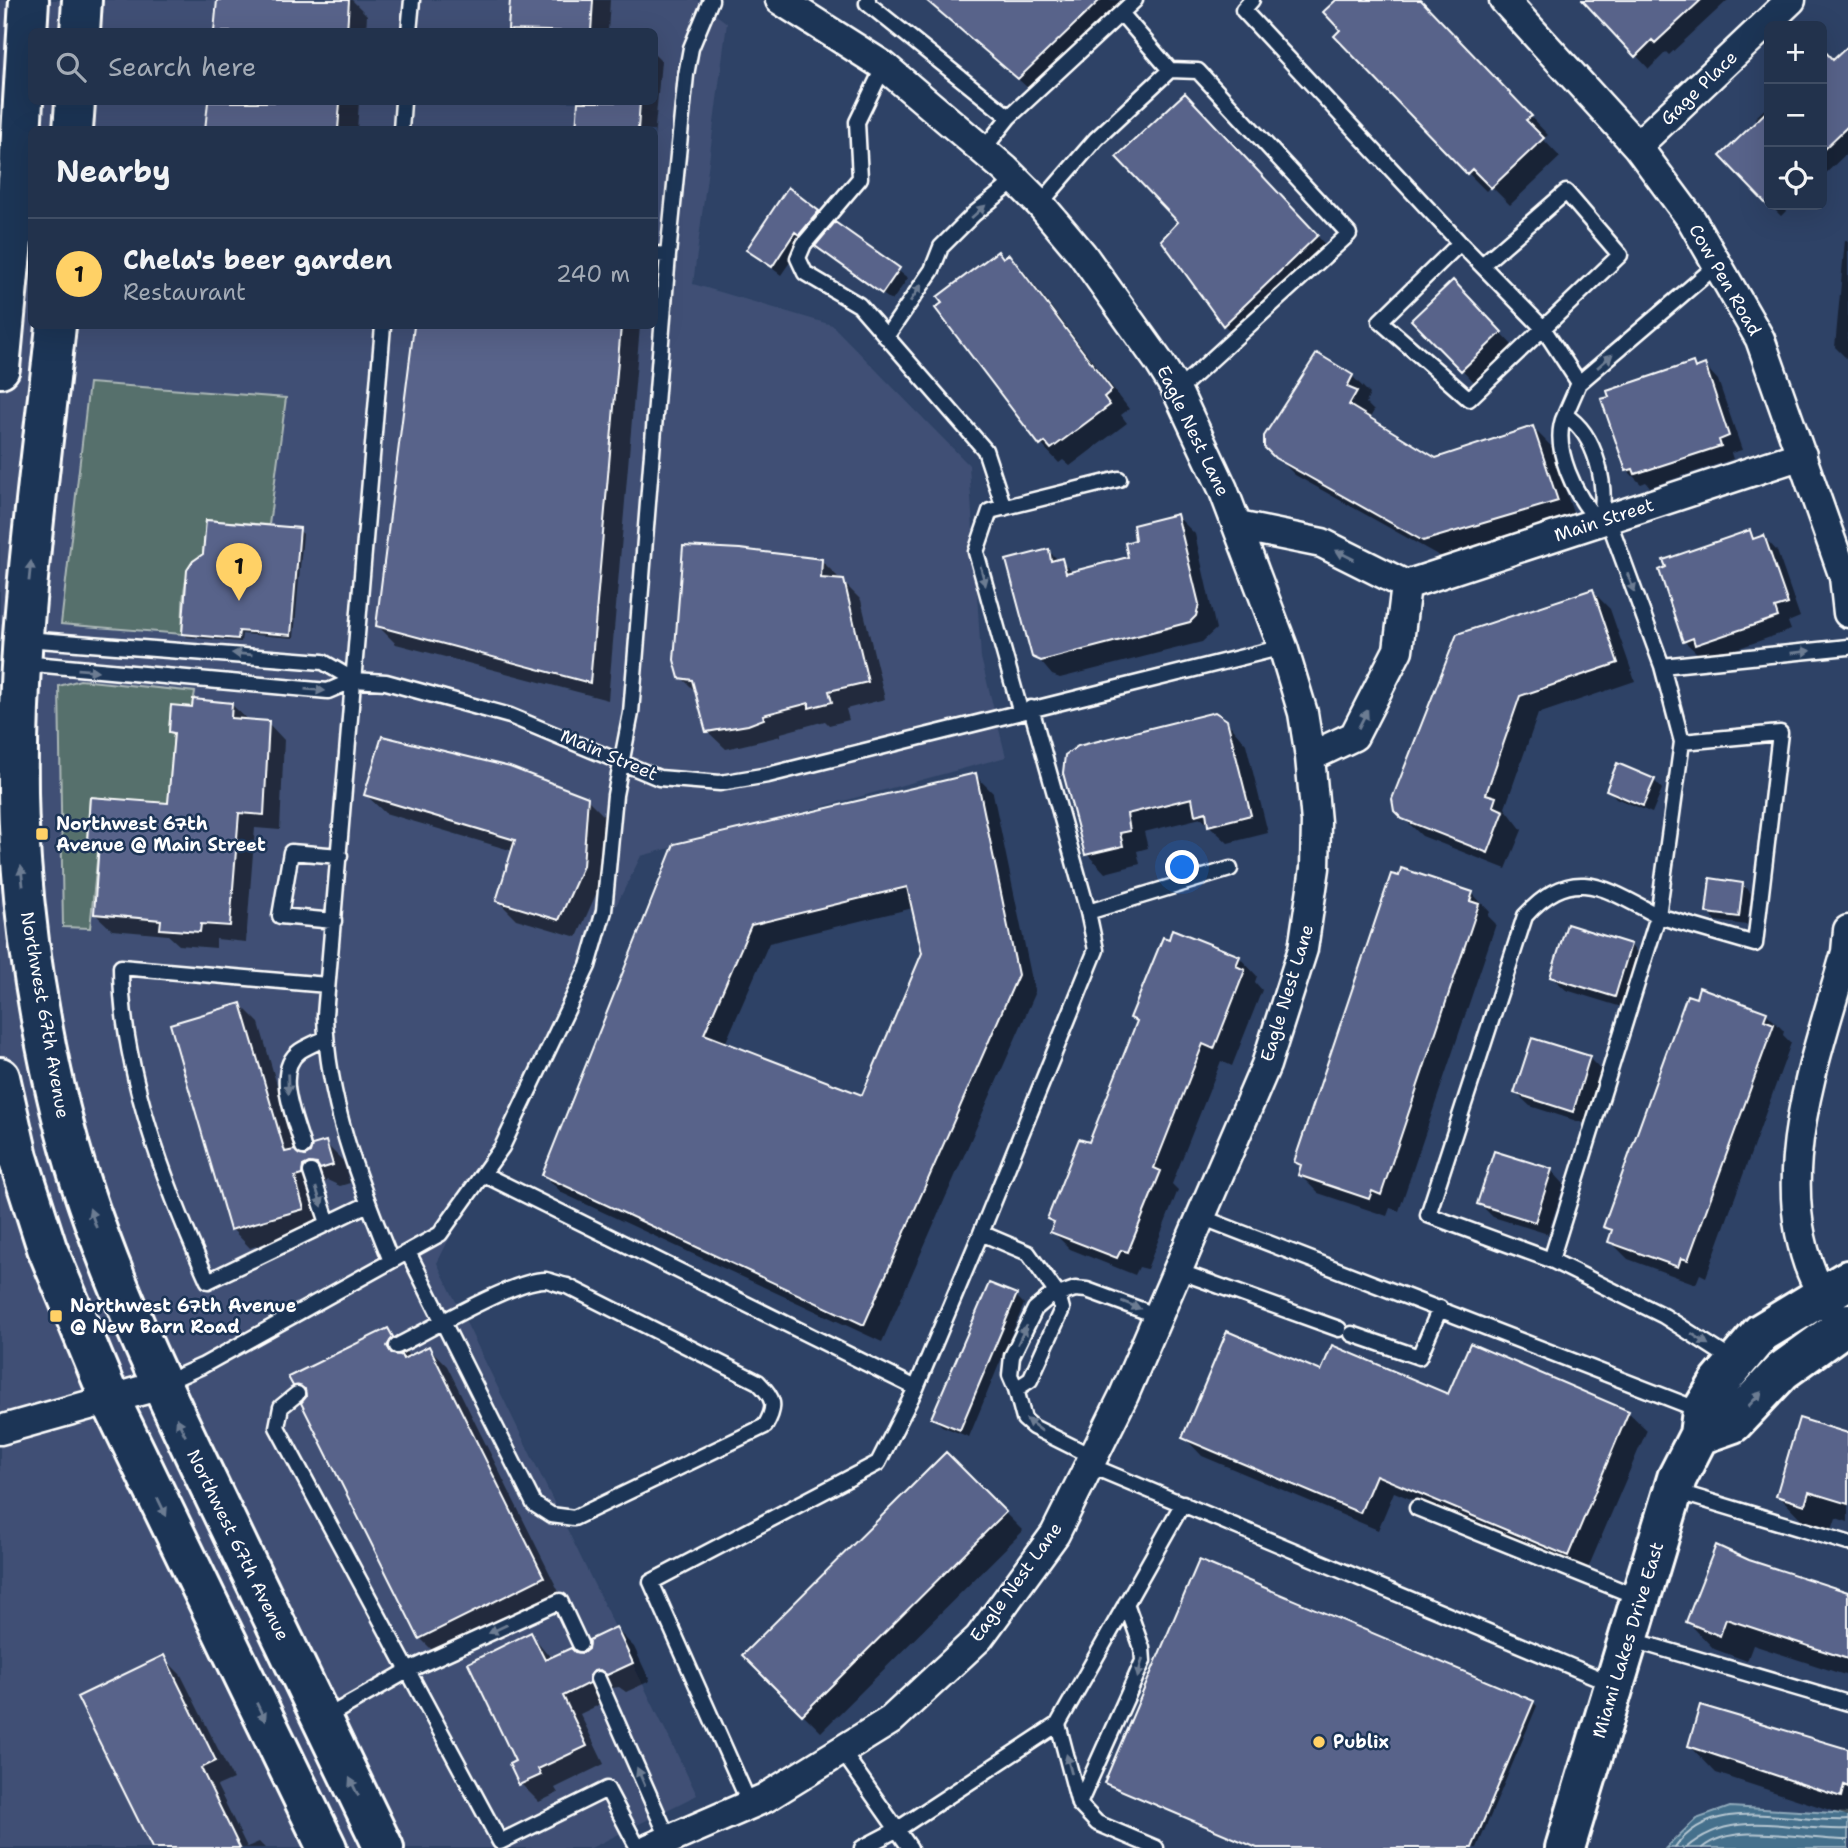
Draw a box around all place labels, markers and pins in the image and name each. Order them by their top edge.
pin: 1 [216,543,262,601]
place label: Northwest 67th Avenue @ Main Street [56,812,266,857]
marker: Northwest 67th Avenue @ Main Street [34,826,50,842]
place label: Northwest 67th Avenue @ New Barn Road [70,1294,297,1339]
marker: Northwest 67th Avenue @ New Barn Road [48,1308,64,1324]
place label: Publix [1333,1730,1389,1754]
marker: Publix [1311,1734,1327,1750]

